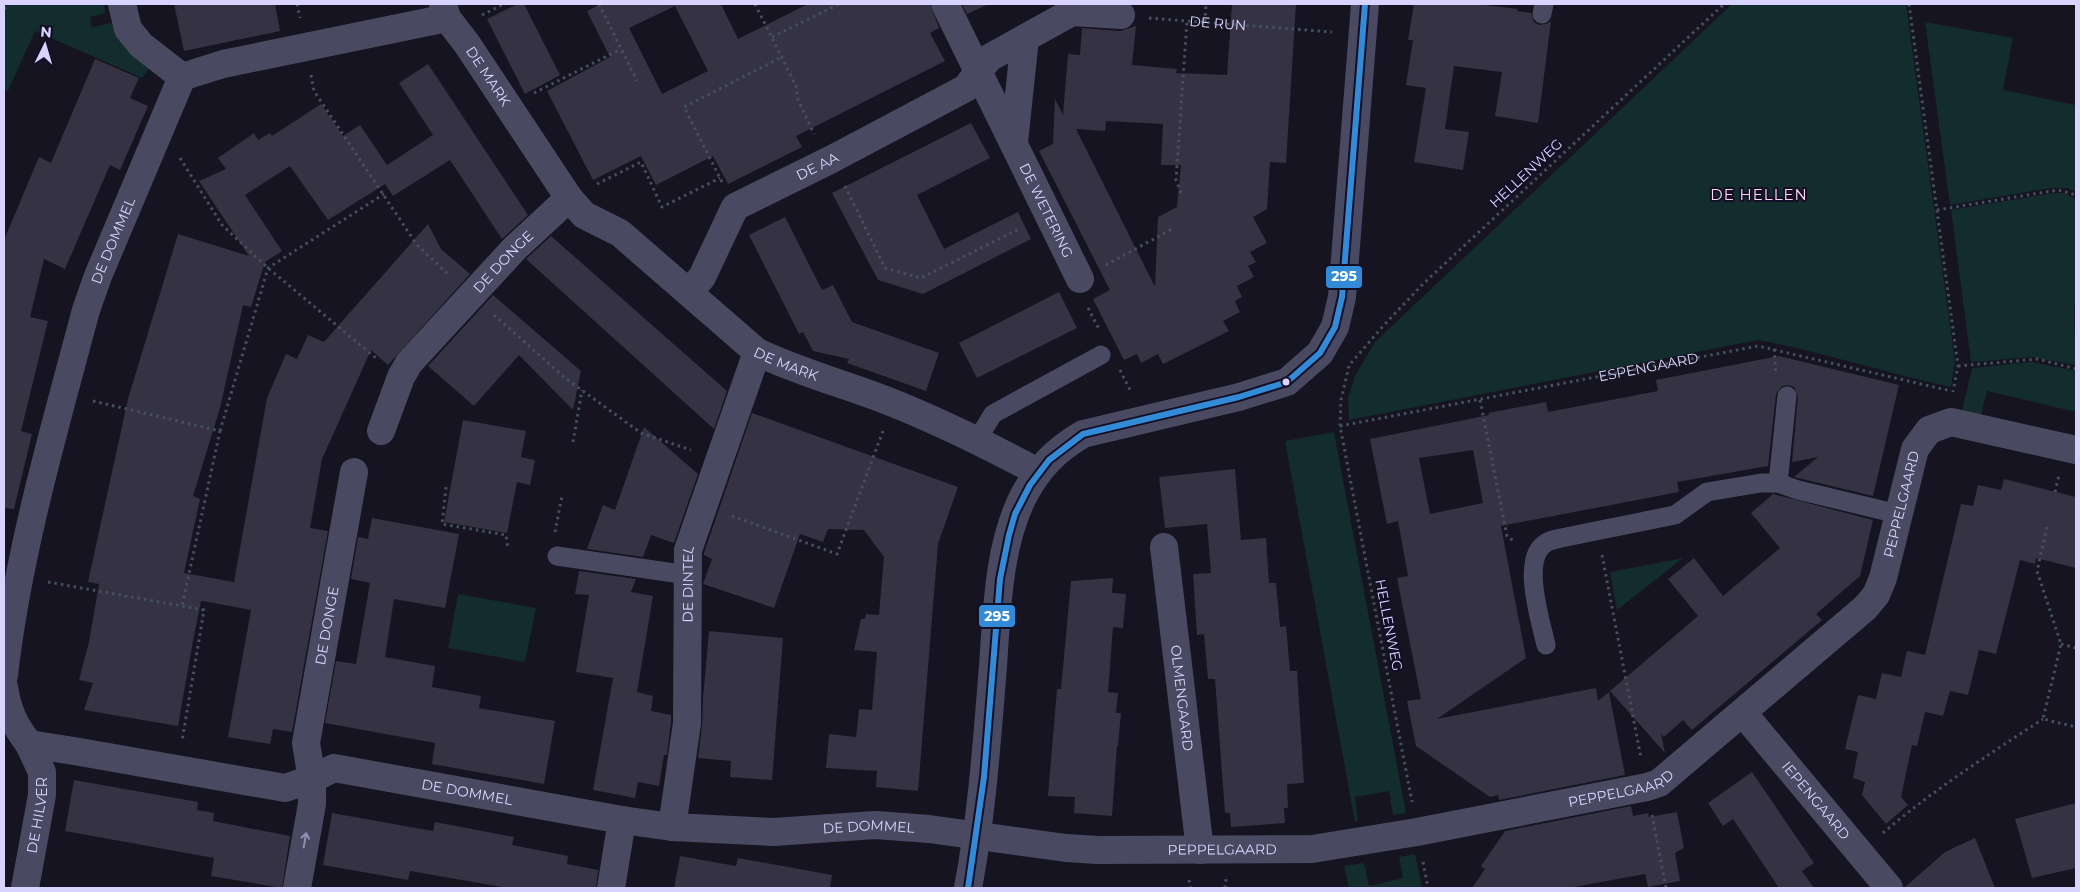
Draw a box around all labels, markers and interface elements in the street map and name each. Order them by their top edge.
street label: DE RUN [1189,12,1247,34]
north arrow [20,20,70,70]
text: N [40,23,53,42]
street label: DE MARK [462,43,515,110]
street label: HELLENWEG [1486,135,1566,211]
street label: DE AA [793,148,842,184]
street label: DE WETERING [1016,160,1077,261]
district label: DE HELLEN [1710,185,1808,204]
street label: DE DOMMEL [87,194,140,286]
street label: DE DONGE [469,227,537,297]
line badge: 295 [1325,265,1363,289]
text: 295 [1331,267,1357,285]
street label: DE MARK [751,343,821,385]
street label: ESPENGAARD [1597,349,1700,385]
unlabelled marker [1281,377,1291,387]
street label: PEPPELGAARD [1879,449,1923,559]
street label: DE DINTEL [678,542,698,623]
street label: HELLENWEG [1371,577,1407,673]
street label: DE DONGE [311,585,343,666]
line badge: 295 [978,604,1016,628]
text: 295 [984,607,1010,625]
street label: OLMENGAARD [1167,644,1197,752]
street label: IEPENGAARD [1778,758,1854,844]
street label: PEPPELGAARD [1566,766,1677,811]
street label: DE DOMMEL [420,775,515,809]
street label: DE HILVER [23,777,51,855]
street label: DE DOMMEL [822,816,916,838]
one-way arrow [301,833,311,849]
street label: PEPPELGAARD [1167,840,1277,859]

